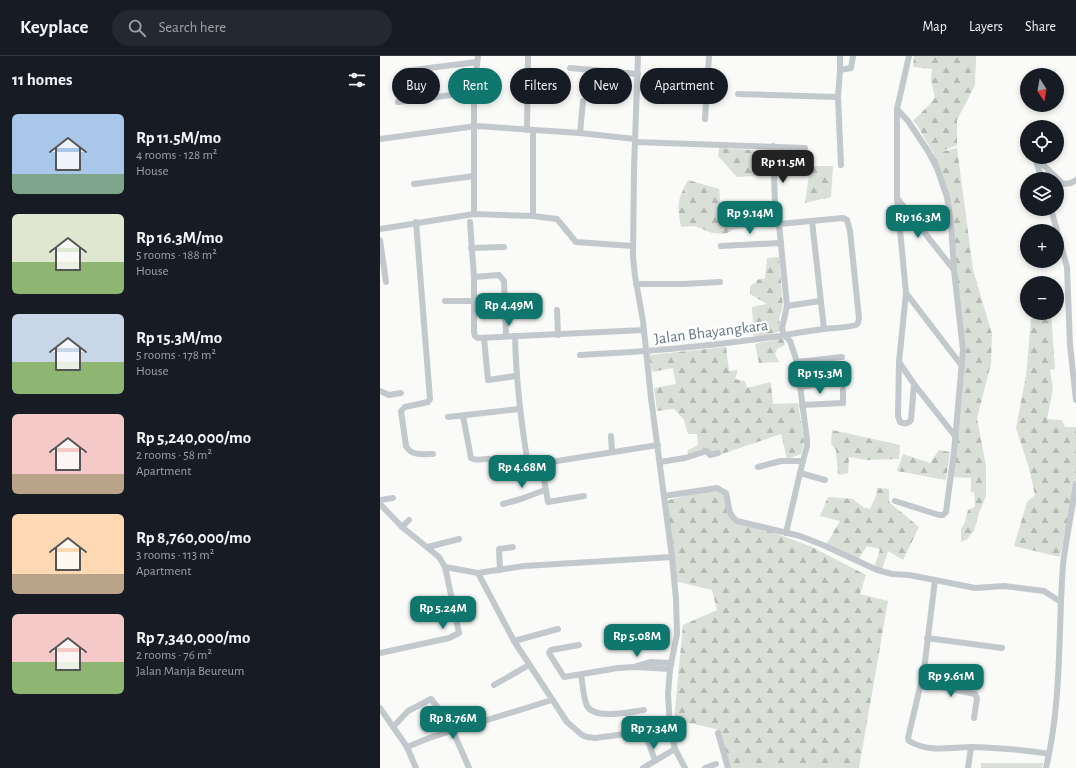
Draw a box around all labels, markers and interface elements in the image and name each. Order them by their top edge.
search box [112,10,392,46]
icon: search [126,17,148,39]
text: Keyplace [20,18,88,37]
text: Search here [158,20,226,35]
text: Map [922,20,947,34]
text: Layers [969,20,1003,34]
text: Share [1025,20,1056,34]
chip: Buy [392,68,440,104]
chip: Rent [448,68,502,104]
chip: Filters [510,68,571,104]
chip: New [579,68,632,104]
chip: Apartment [640,68,728,104]
north arrow [1020,68,1064,112]
map controls [1020,68,1064,320]
icon: filters [346,69,368,91]
text: 11 homes [12,71,72,88]
button: locate [1020,120,1064,164]
text: Rp 11.5M/mo [136,129,221,146]
icon: home [44,130,92,178]
text: 4 rooms · 128 m² [136,149,217,162]
pin: Rp 11.5M [742,150,824,184]
text: Rp 11.5M [761,156,805,169]
text: House [136,165,168,178]
button: layers [1020,172,1064,216]
pin: Rp 9.14M [709,201,791,235]
pin: Rp 16.3M [877,205,959,239]
text: Rp 9.14M [727,207,773,220]
text: Rp 16.3M [895,211,941,224]
button: + [1020,224,1064,268]
text: Rp 16.3M/mo [136,229,223,246]
icon: home [44,230,92,278]
text: 5 rooms · 188 m² [136,249,217,262]
text: House [136,265,168,278]
button: − [1020,276,1064,320]
pin: Rp 4.49M [468,293,550,327]
text: Rp 4.49M [485,299,533,312]
street label: Jalan Bhayangkara [653,317,769,348]
text: Rp 15.3M/mo [136,329,222,346]
icon: home [44,330,92,378]
text: 5 rooms · 178 m² [136,349,216,362]
pin: Rp 15.3M [779,361,861,395]
text: House [136,365,168,378]
text: Rp 15.3M [797,367,843,380]
text: Rp 5,240,000/mo [136,429,251,446]
icon: home [44,430,92,478]
text: 2 rooms · 58 m² [136,449,212,462]
pin: Rp 4.68M [481,455,563,489]
text: Rp 4.68M [498,461,546,474]
text: Apartment [136,465,191,478]
text: Rp 8,760,000/mo [136,529,251,546]
icon: home [44,530,92,578]
text: 3 rooms · 113 m² [136,549,214,562]
text: Apartment [136,565,191,578]
pin: Rp 5.24M [402,596,484,630]
text: Rp 5.24M [419,602,467,615]
pin: Rp 5.08M [596,624,678,658]
text: Rp 7,340,000/mo [136,629,250,646]
icon: home [44,630,92,678]
text: Rp 5.08M [613,630,661,643]
text: 2 rooms · 76 m² [136,649,212,662]
pin: Rp 9.61M [910,664,992,698]
text: Jalan Manja Beureum [136,665,244,678]
text: Rp 9.61M [928,670,974,683]
pin: Rp 8.76M [412,706,494,740]
text: Rp 8.76M [429,712,477,725]
pin: Rp 7.34M [613,716,695,750]
text: Rp 7.34M [630,722,678,735]

